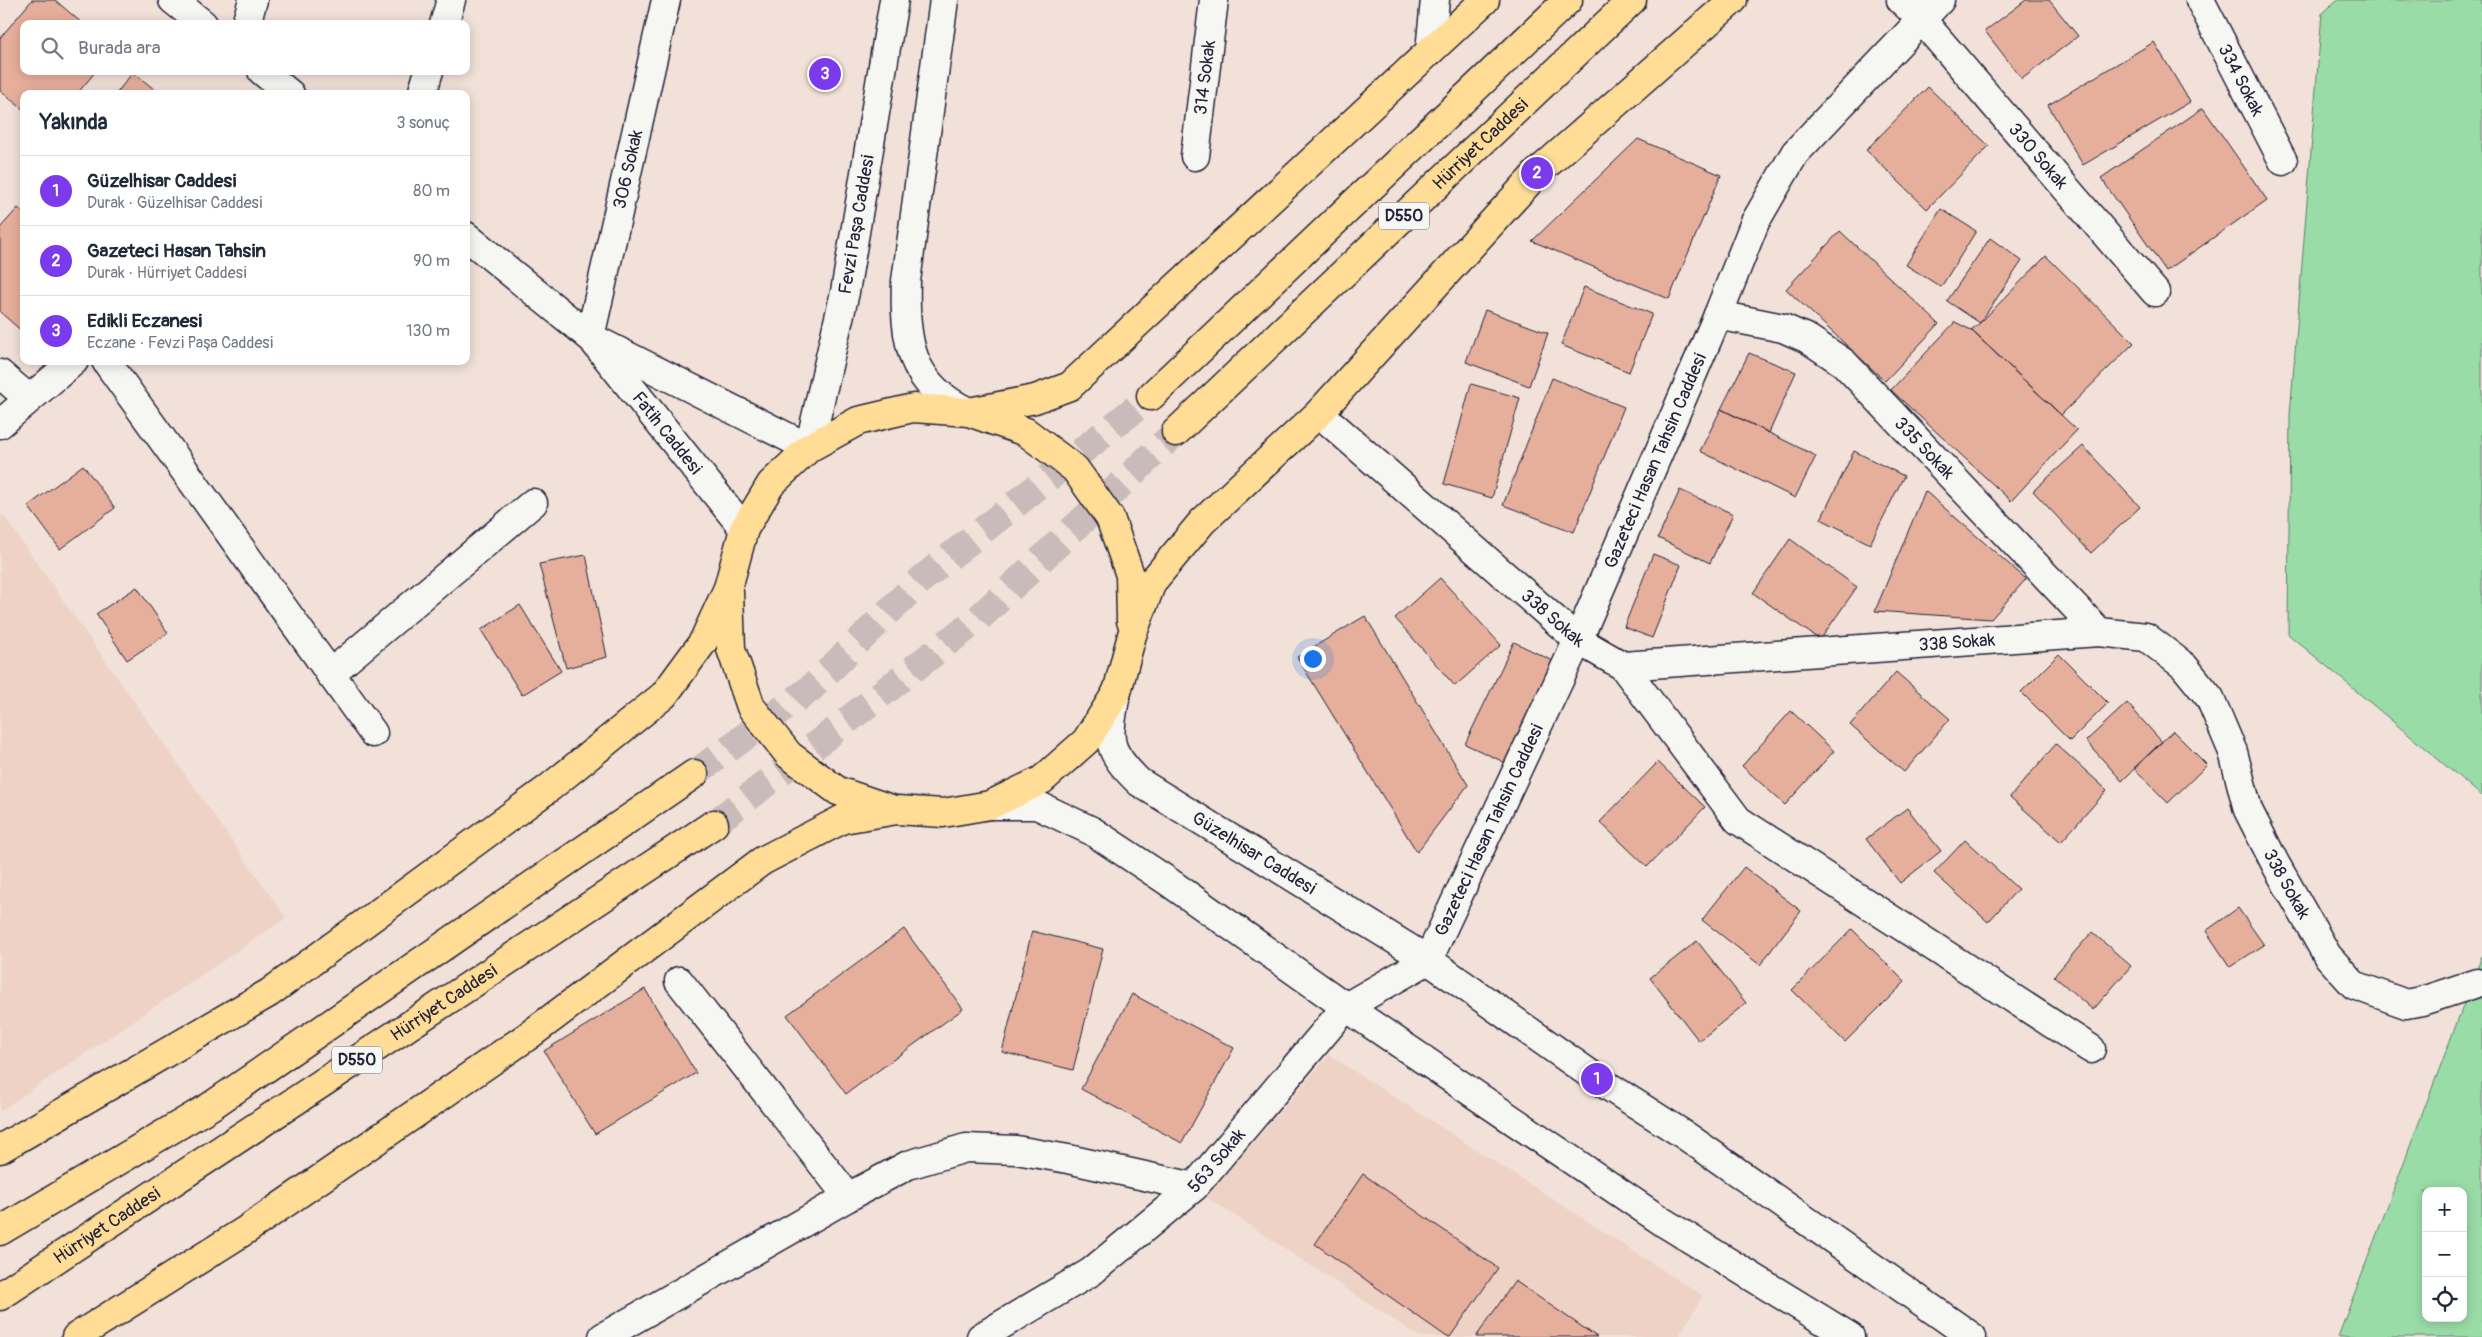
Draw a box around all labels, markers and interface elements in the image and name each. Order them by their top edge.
search box [20,20,470,75]
icon: search [38,34,66,62]
text: Burada ara [78,36,161,60]
street label: 314 Sokak [1189,38,1221,116]
street label: 334 Sokak [2213,40,2270,120]
pin: 3 [809,55,841,93]
street label: Hürriyet Caddesi [1427,93,1533,195]
text: Yakında [40,109,107,136]
text: 3 sonuç [397,113,450,133]
street label: 330 Sokak [2004,118,2073,194]
street label: 306 Sokak [608,127,648,211]
street label: Fevzi Paşa Caddesi [833,153,879,296]
pin: 2 [1521,154,1553,192]
text: Güzelhisar Caddesi [87,169,236,193]
text: 1 [53,181,59,201]
text: 80 m [413,181,450,201]
text: Durak · Güzelhisar Caddesi [87,193,262,213]
road number: D550 [1379,202,1429,230]
text: Gazeteci Hasan Tahsin [87,239,266,263]
text: 2 [52,251,60,271]
text: 90 m [413,251,450,271]
text: Durak · Hürriyet Caddesi [87,263,247,283]
text: Edikli Eczanesi [87,309,202,333]
text: 3 [52,321,60,341]
text: 130 m [406,321,450,341]
text: Eczane · Fevzi Paşa Caddesi [87,333,273,353]
street label: Gazeteci Hasan Tahsin Caddesi [1599,350,1712,572]
street label: Fatih Caddesi [627,387,707,479]
street label: 335 Sokak [1890,412,1960,484]
street label: 338 Sokak [1516,584,1588,653]
street label: 338 Sokak [1918,628,1996,656]
your location [1300,646,1326,672]
street label: Gazeteci Hasan Tahsin Caddesi [1429,720,1549,940]
street label: Güzelhisar Caddesi [1188,806,1320,900]
street label: 338 Sokak [2258,845,2316,923]
street label: Hürriyet Caddesi [386,959,502,1046]
road number: D550 [332,1046,382,1074]
pin: 1 [1581,1060,1613,1098]
street label: 563 Sokak [1183,1123,1251,1198]
street label: Hürriyet Caddesi [49,1182,165,1269]
map controls [2422,1187,2467,1322]
button: + [2422,1187,2467,1232]
button: − [2422,1232,2467,1277]
button: locate [2422,1277,2467,1322]

